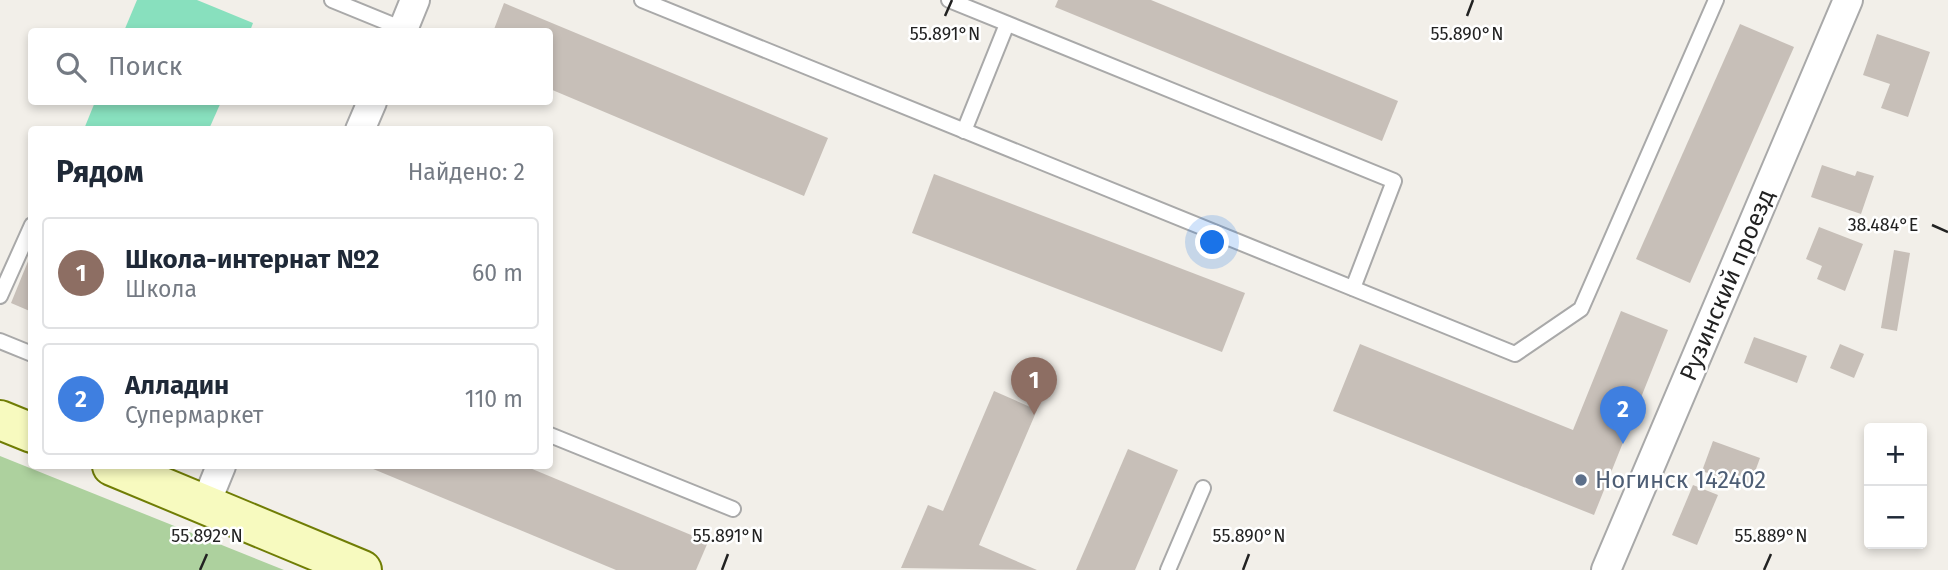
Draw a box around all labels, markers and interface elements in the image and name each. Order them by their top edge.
text: 55.891°N [910,23,980,45]
text: 55.890°N [1430,23,1504,45]
search box [28,28,553,105]
icon: search [52,48,90,86]
text: Поиск [108,51,182,82]
text: Рядом [56,154,144,190]
text: Найдено: 2 [408,158,525,186]
street label: Рузинский проезд [1674,185,1780,385]
text: 38.484°E [1848,214,1918,236]
your location [1195,225,1229,259]
text: Школа-интернат №2 [125,244,379,275]
text: 1 [76,259,86,287]
text: 60 m [472,259,523,287]
text: Школа [125,275,197,303]
pin: 1 [1011,357,1057,415]
text: Алладин [125,370,229,401]
text: 2 [75,385,87,413]
text: 110 m [465,385,523,413]
pin: 2 [1600,386,1646,444]
text: Супермаркет [125,401,263,429]
map controls [1864,423,1927,549]
button: + [1864,423,1927,486]
place label: Ногинск 142402 [1595,466,1766,494]
marker: Ногинск 142402 [1573,472,1589,488]
button: − [1864,486,1927,549]
text: 55.892°N [171,525,243,547]
text: 55.891°N [693,525,763,547]
text: 55.890°N [1212,525,1286,547]
text: 55.889°N [1735,525,1807,547]

